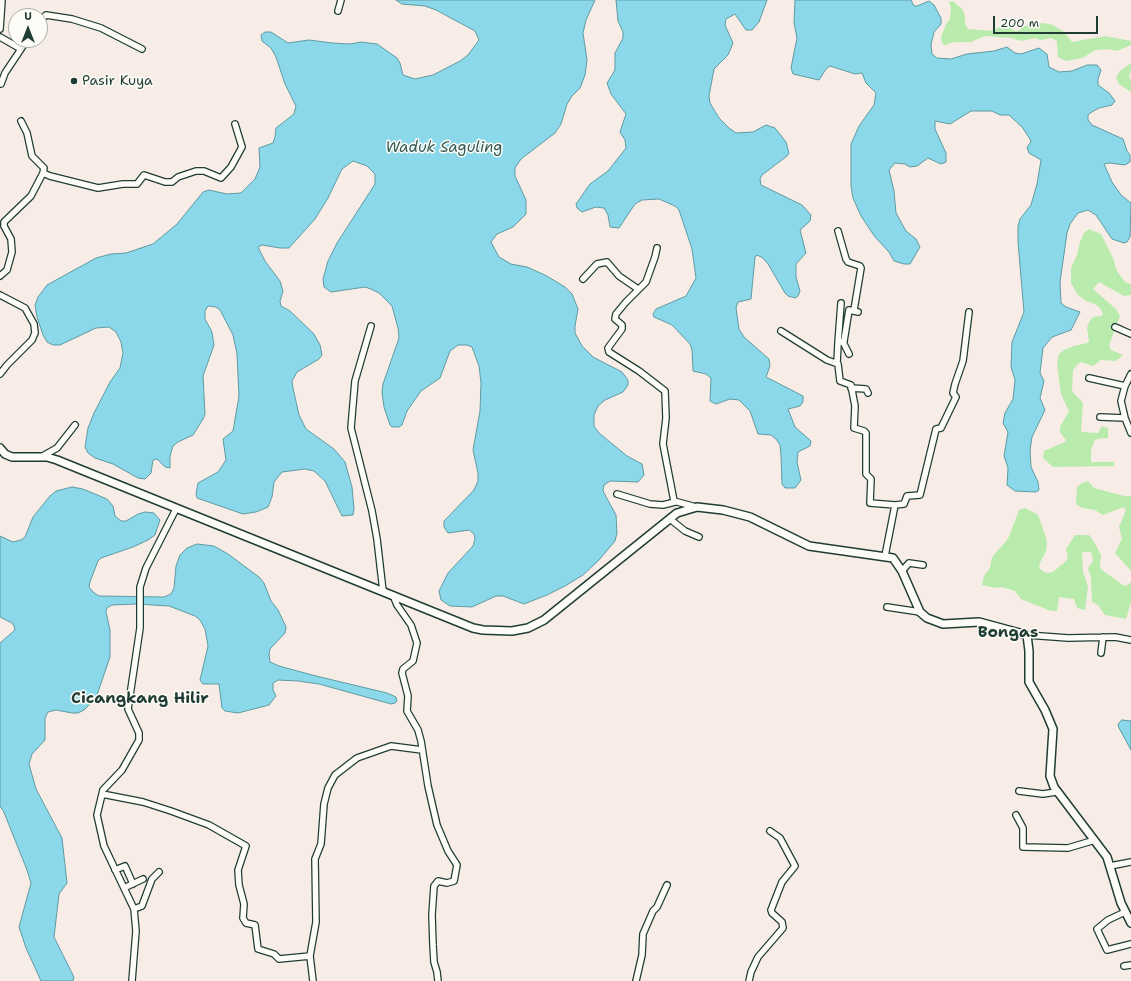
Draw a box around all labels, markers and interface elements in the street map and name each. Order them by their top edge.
north arrow [8,8,48,48]
scale bar [995,8,1100,34]
text: U [24,9,32,24]
text: 200 m [1000,15,1039,31]
place label: Pasir Kuya [82,73,153,89]
marker: Pasir Kuya [69,76,79,86]
water label: Waduk Saguling [385,139,503,157]
district label: Bongas [978,623,1038,643]
district label: Cicangkang Hilir [71,689,209,709]

